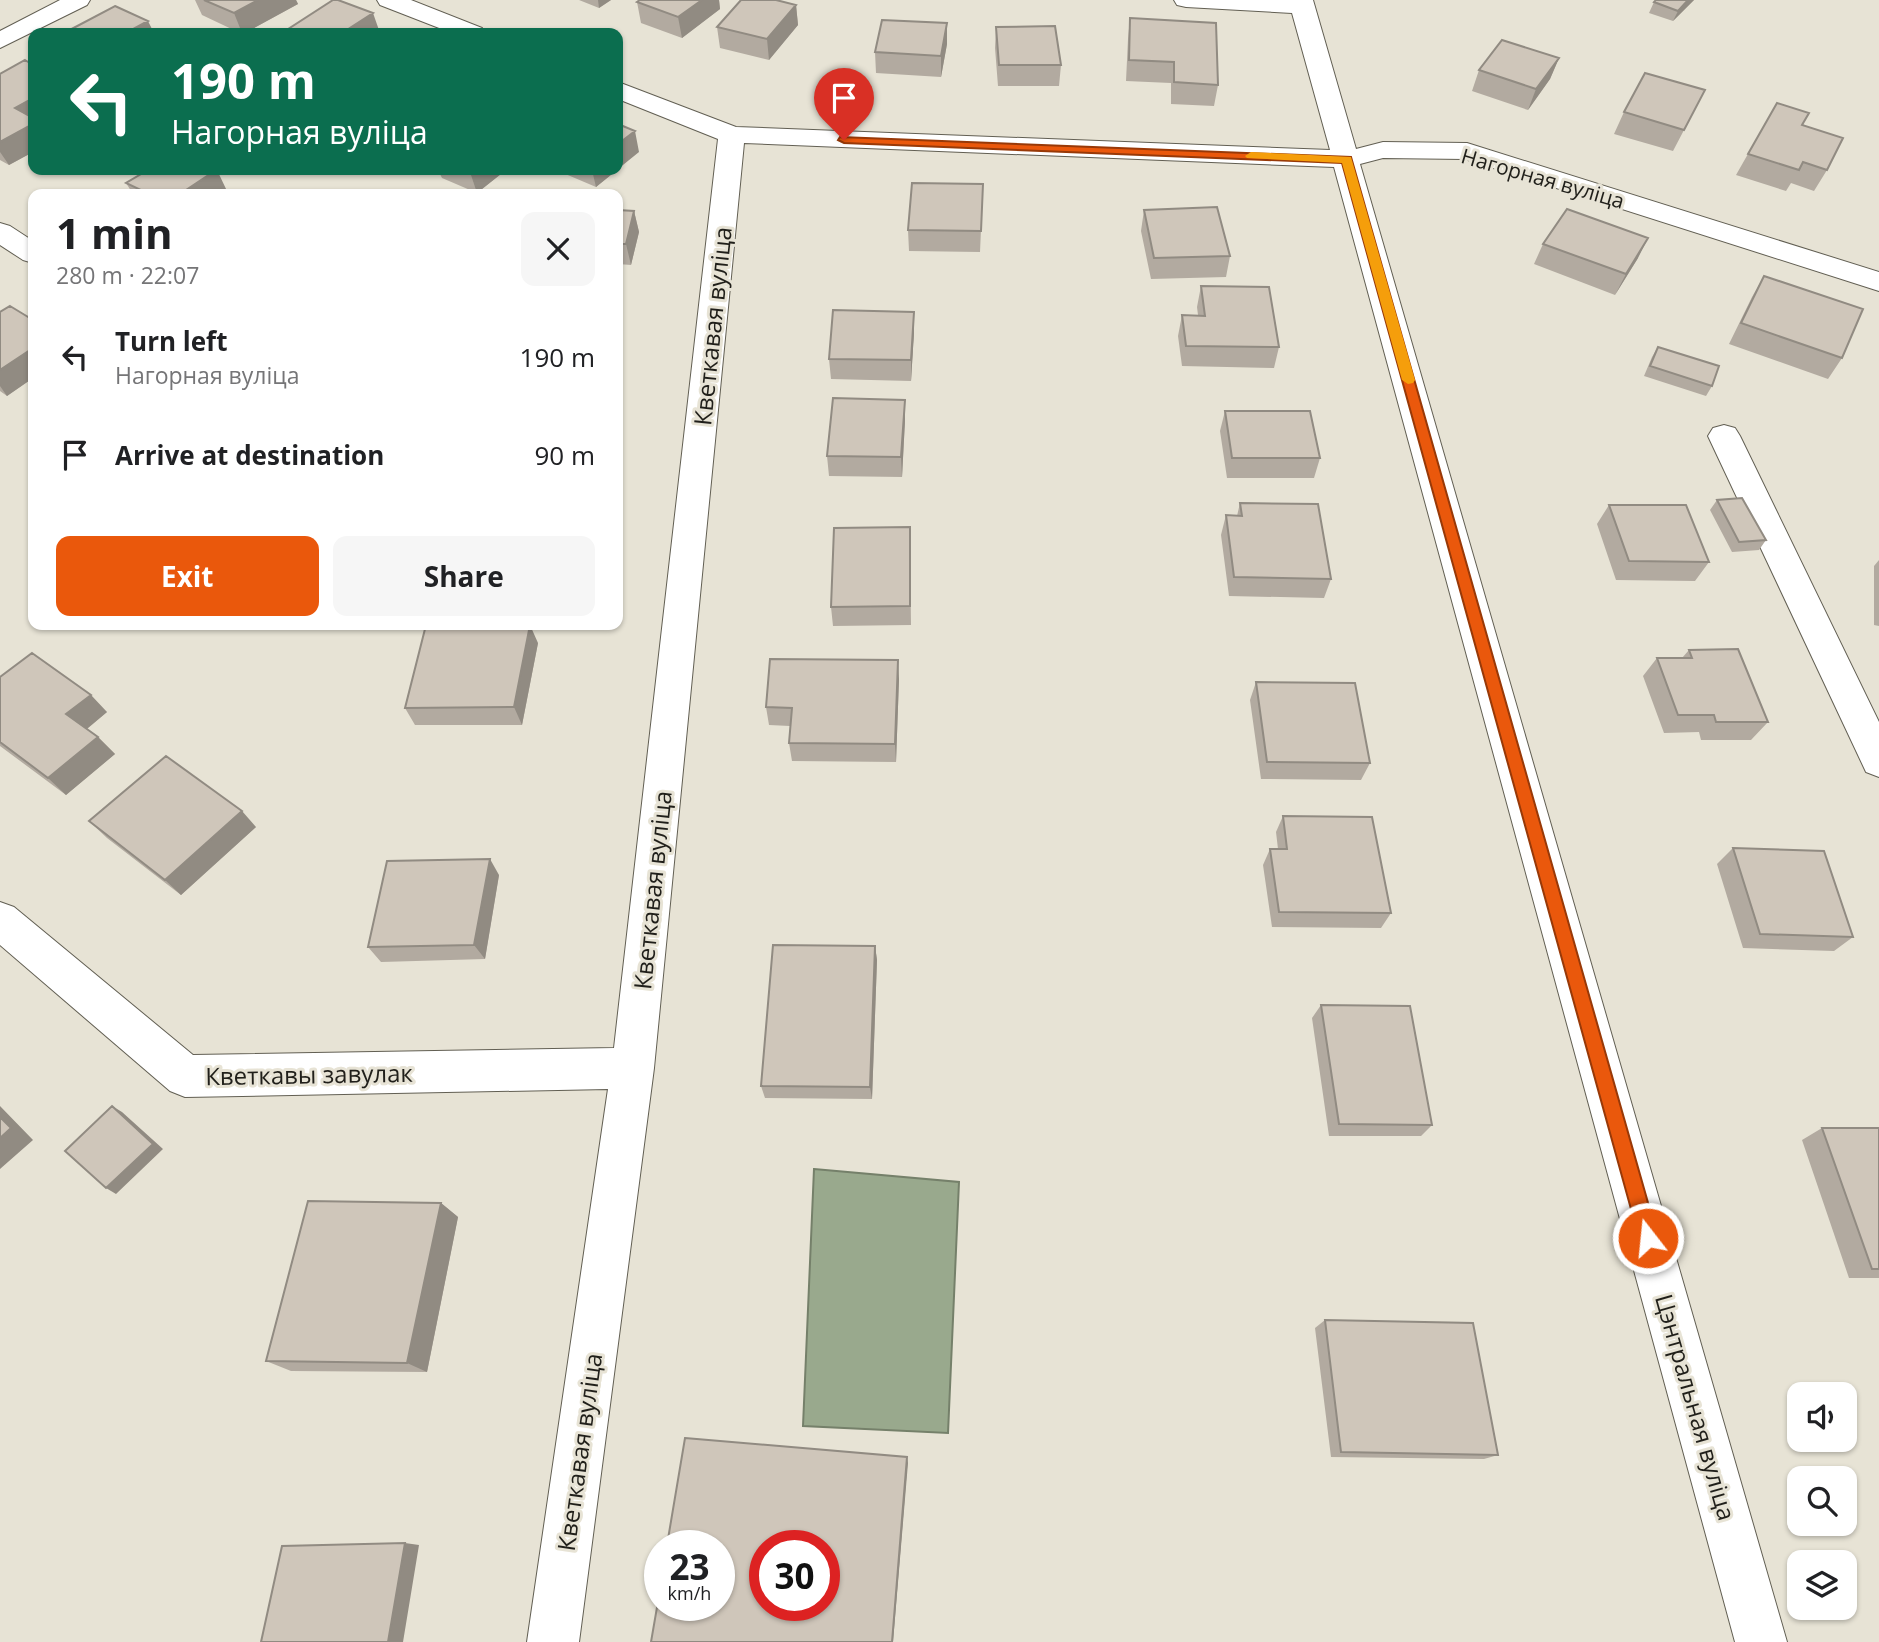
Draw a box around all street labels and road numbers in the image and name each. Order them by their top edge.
street label: Нагорная вуліца [1458,141,1628,215]
street label: Кветкавая вуліца [685,225,739,427]
street label: Кветкавая вуліца [625,789,679,991]
street label: Кветкавы завулак [205,1056,414,1092]
street label: Цэнтральная вуліца [1648,1290,1744,1524]
street label: Кветкавая вуліца [549,1351,609,1553]

